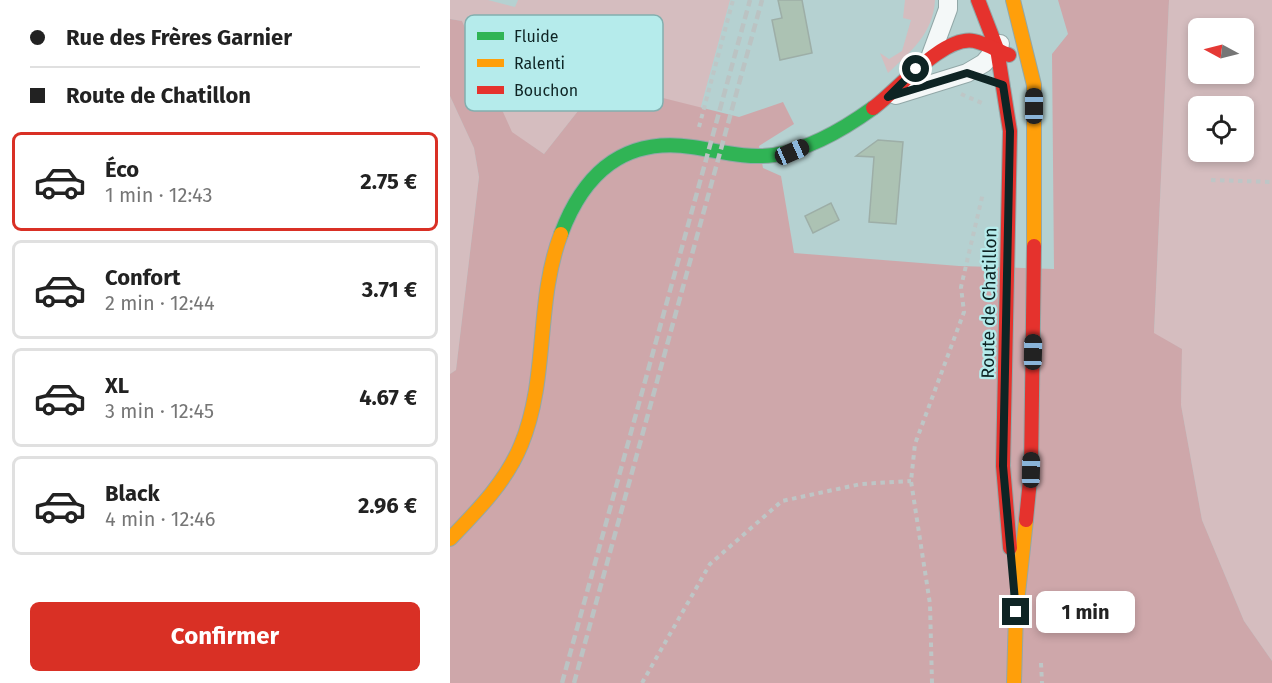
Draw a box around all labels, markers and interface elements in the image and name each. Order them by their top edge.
legend [465,15,663,111]
north arrow [1188,18,1254,84]
map controls [1188,18,1254,162]
text: Rue des Frères Garnier [66,24,292,51]
text: Fluide [514,27,559,46]
text: Ralenti [514,54,565,73]
route start [902,55,929,82]
text: Bouchon [514,81,578,100]
text: Route de Chatillon [66,82,251,109]
car [1025,88,1043,124]
button: locate [1188,96,1254,162]
car [772,136,812,168]
icon: car [33,155,87,209]
text: Éco [105,156,139,183]
text: 2.75 € [360,168,417,195]
text: 1 min · 12:43 [105,183,212,207]
street label: Route de Chatillon [977,227,1001,379]
icon: car [33,263,87,317]
text: Confort [105,264,181,291]
text: 3.71 € [362,276,417,303]
text: 2 min · 12:44 [105,291,215,315]
car [1024,334,1042,370]
icon: car [33,371,87,425]
text: XL [105,372,129,399]
text: 4.67 € [359,384,417,411]
text: 3 min · 12:45 [105,399,214,423]
car [1022,452,1040,488]
icon: car [33,479,87,533]
text: Black [105,480,160,507]
text: 2.96 € [358,492,417,519]
text: 4 min · 12:46 [105,507,215,531]
callout: 1 min [1037,591,1136,633]
route end [1002,598,1029,625]
text: 1 min [1061,600,1110,624]
button: Confirmer [30,602,420,671]

